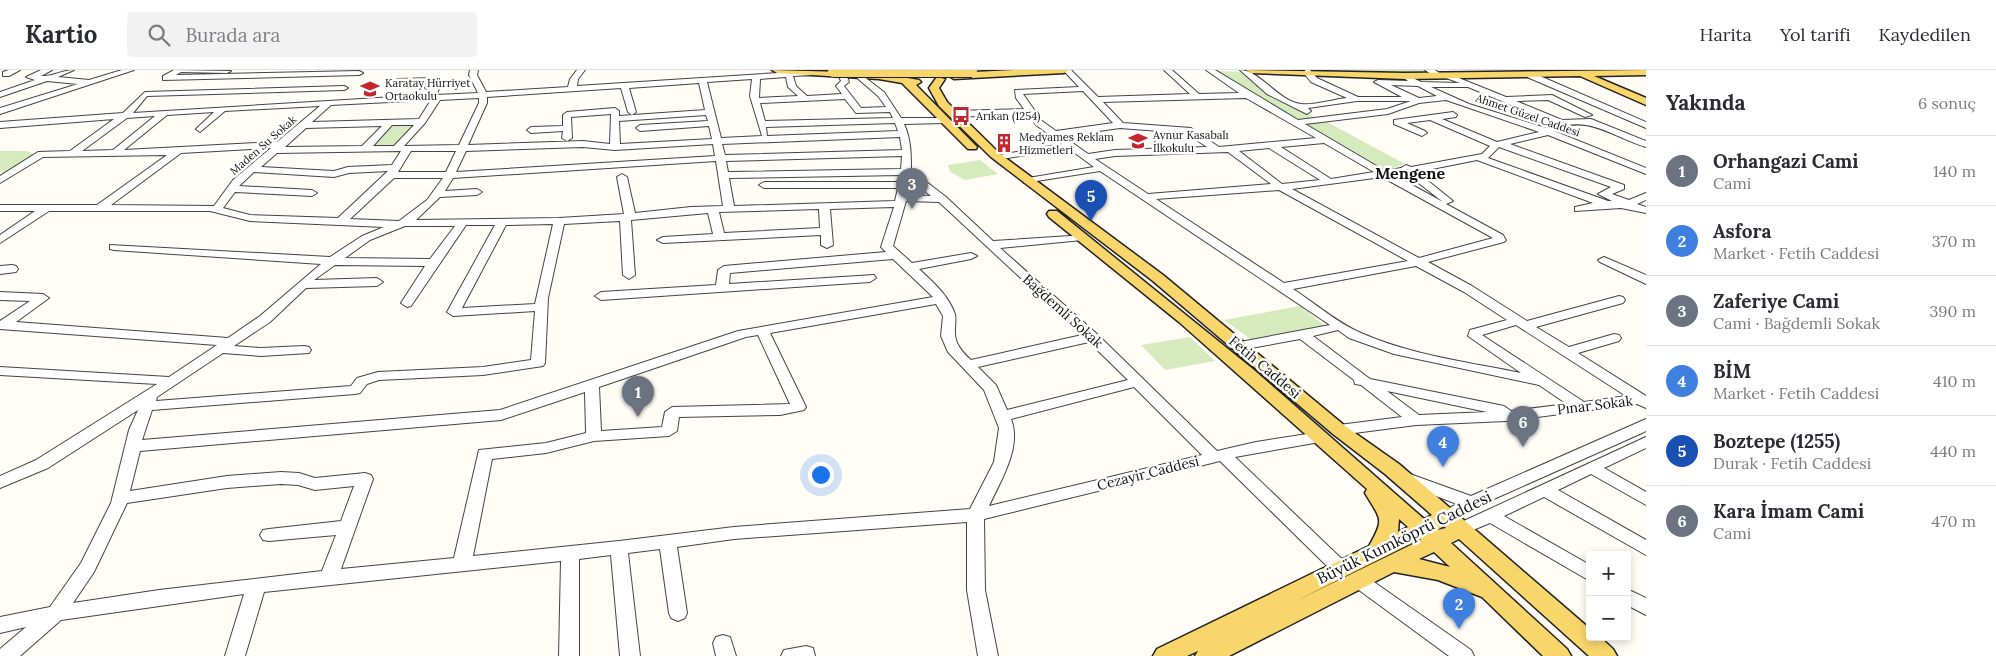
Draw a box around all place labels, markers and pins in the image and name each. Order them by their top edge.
place label: Karatay Hürriyet Ortaokulu [385,76,471,103]
school or university icon: Karatay Hürriyet Ortaokulu [359,78,381,100]
bus stop icon: Arıkan (1254) [950,105,972,127]
place label: Arıkan (1254) [975,109,1040,124]
place label: Aynur Kasabalı İlkokulu [1152,128,1229,155]
place label: Medyames Reklam Hizmetleri [1019,130,1114,157]
school or university icon: Aynur Kasabalı İlkokulu [1127,130,1149,152]
building icon: Medyames Reklam Hizmetleri [993,132,1015,154]
pin: 3 [896,168,928,209]
pin: 5 [1075,180,1107,221]
pin: 1 [622,376,654,417]
pin: 6 [1507,406,1539,447]
pin: 4 [1427,426,1459,467]
pin: 2 [1443,588,1475,629]

